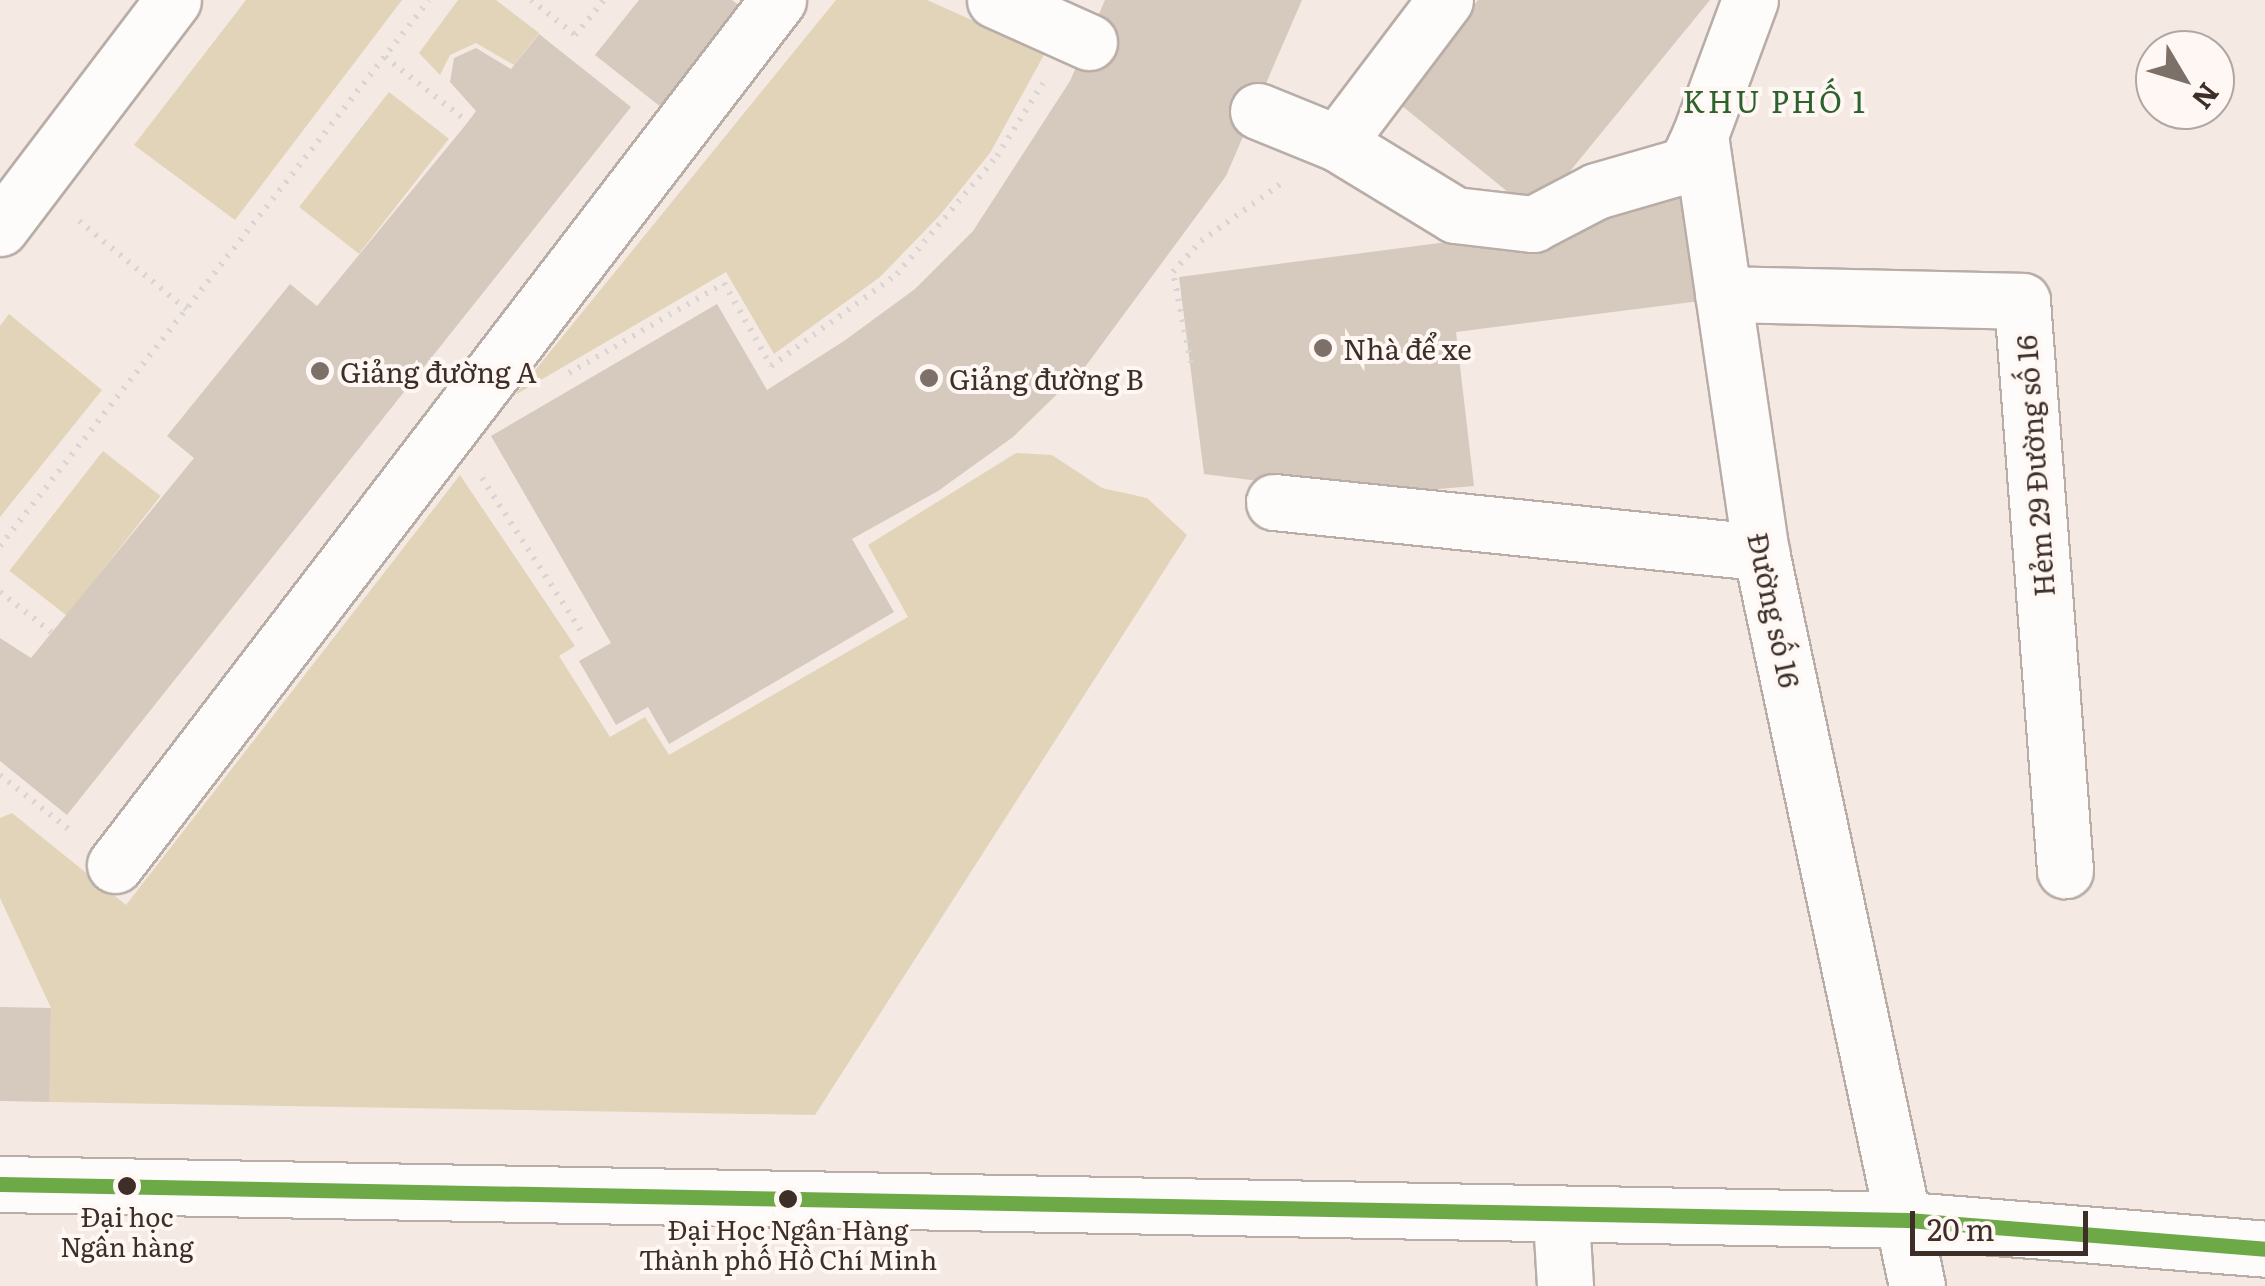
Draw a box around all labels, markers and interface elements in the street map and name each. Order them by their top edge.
north arrow [2135,30,2235,130]
text: N [2183,75,2231,119]
district label: KHU PHỐ 1 [1683,82,1867,118]
place label: Nhà để xe [1343,331,1472,365]
street label: Hẻm 29 Đường số 16 [2008,334,2060,598]
marker: Nhà để xe [1312,337,1334,359]
place label: Giảng đường A [340,354,537,388]
marker: Giảng đường A [309,360,331,382]
place label: Giảng đường B [949,361,1144,395]
marker: Giảng đường B [918,367,940,389]
street label: Đường số 16 [1742,529,1808,691]
marker: Đại học Ngân hàng [117,1176,137,1196]
marker: Đại Học Ngân Hàng Thành phố Hồ Chí Minh [778,1189,798,1209]
scale bar [1915,1191,2092,1253]
place label: Đại học Ngân hàng [60,1200,194,1262]
text: 20 m [1927,1206,1995,1250]
place label: Đại Học Ngân Hàng Thành phố Hồ Chí Minh [639,1213,937,1274]

